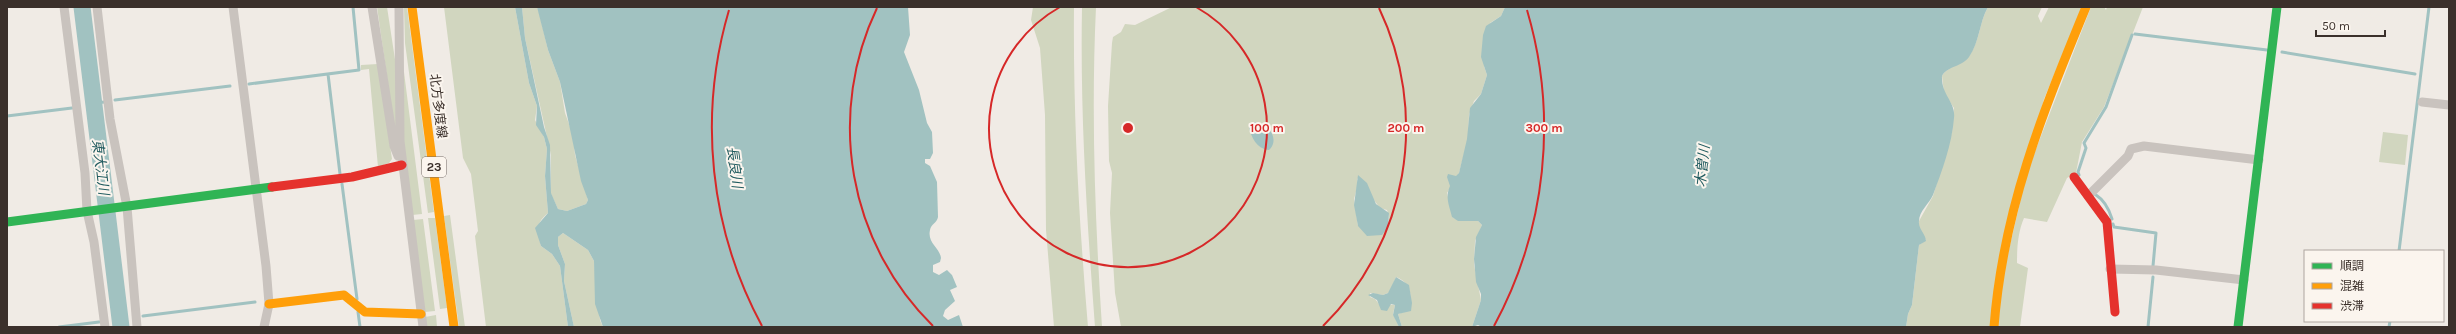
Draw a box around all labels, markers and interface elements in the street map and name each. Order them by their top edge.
scale bar [2316,12,2385,38]
text: 50 m [2322,19,2350,33]
street label: 北方多度線 [427,73,450,139]
centre of rings [1121,121,1135,135]
text: 100 m [1250,121,1284,135]
text: 200 m [1388,121,1424,135]
text: 300 m [1525,121,1563,135]
water label: 東大江川 [89,138,113,198]
water label: 木曽川 [1692,142,1713,188]
water label: 長良川 [723,145,746,191]
road number: 23 [422,157,446,177]
legend [2304,250,2444,322]
text: 順調 [2340,259,2364,273]
text: 混雑 [2340,279,2364,293]
text: 渋滞 [2340,299,2364,313]

